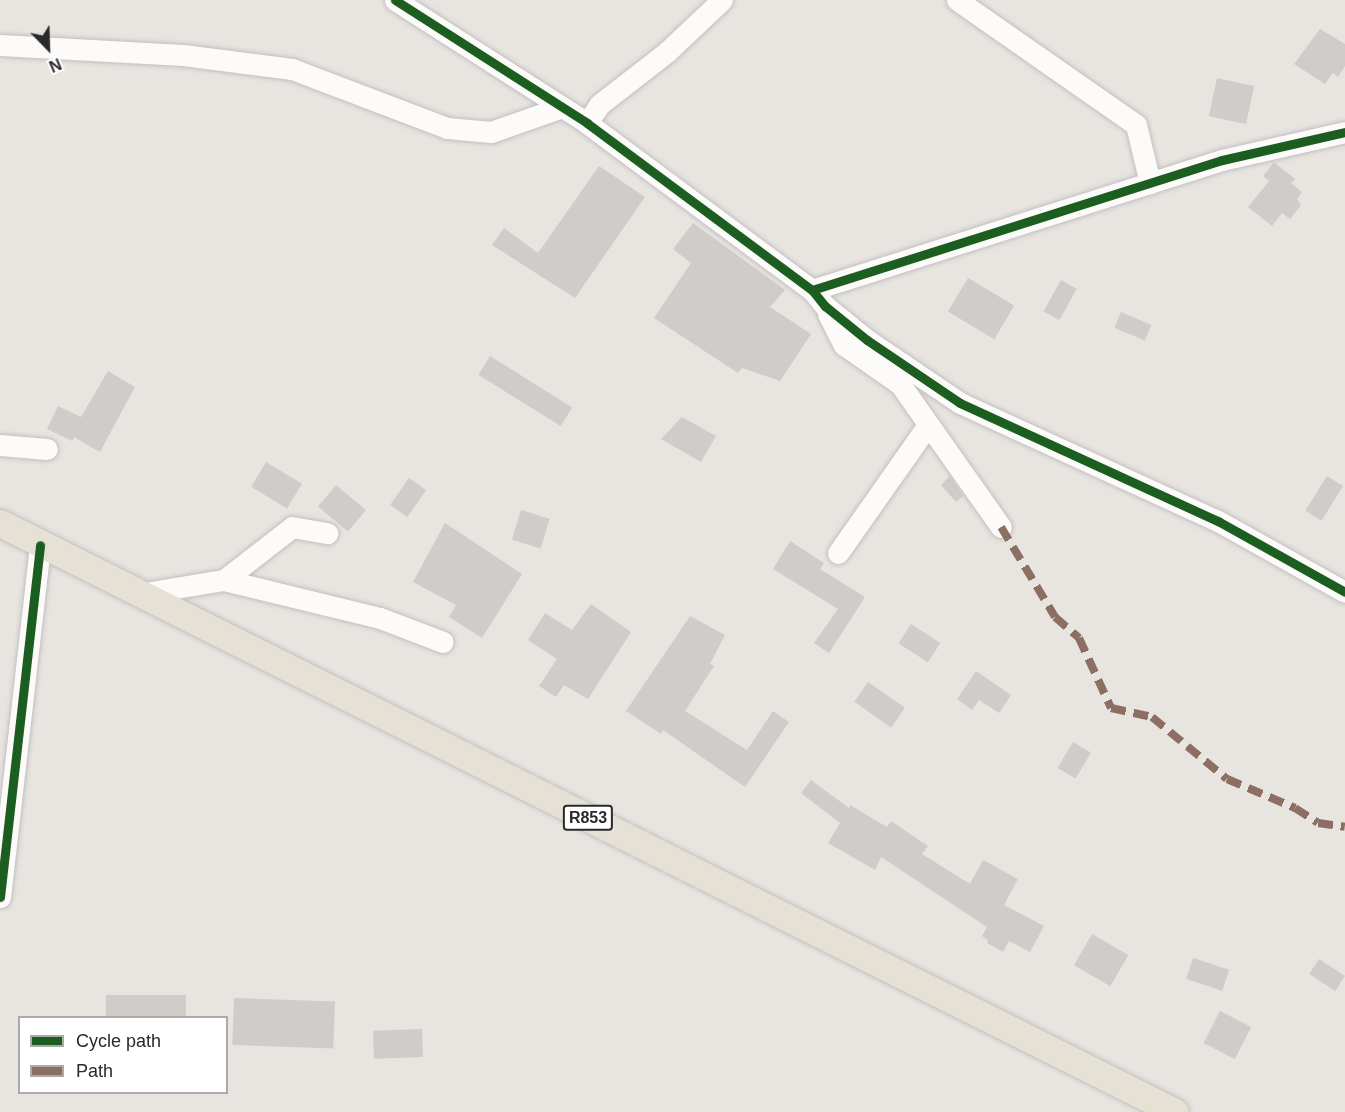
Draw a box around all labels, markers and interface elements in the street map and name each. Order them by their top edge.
north arrow [18,18,78,78]
text: N [47,55,64,75]
road number: R853 [562,805,614,831]
legend [18,1016,228,1094]
text: Cycle path [76,1031,161,1051]
text: Path [76,1061,113,1081]

